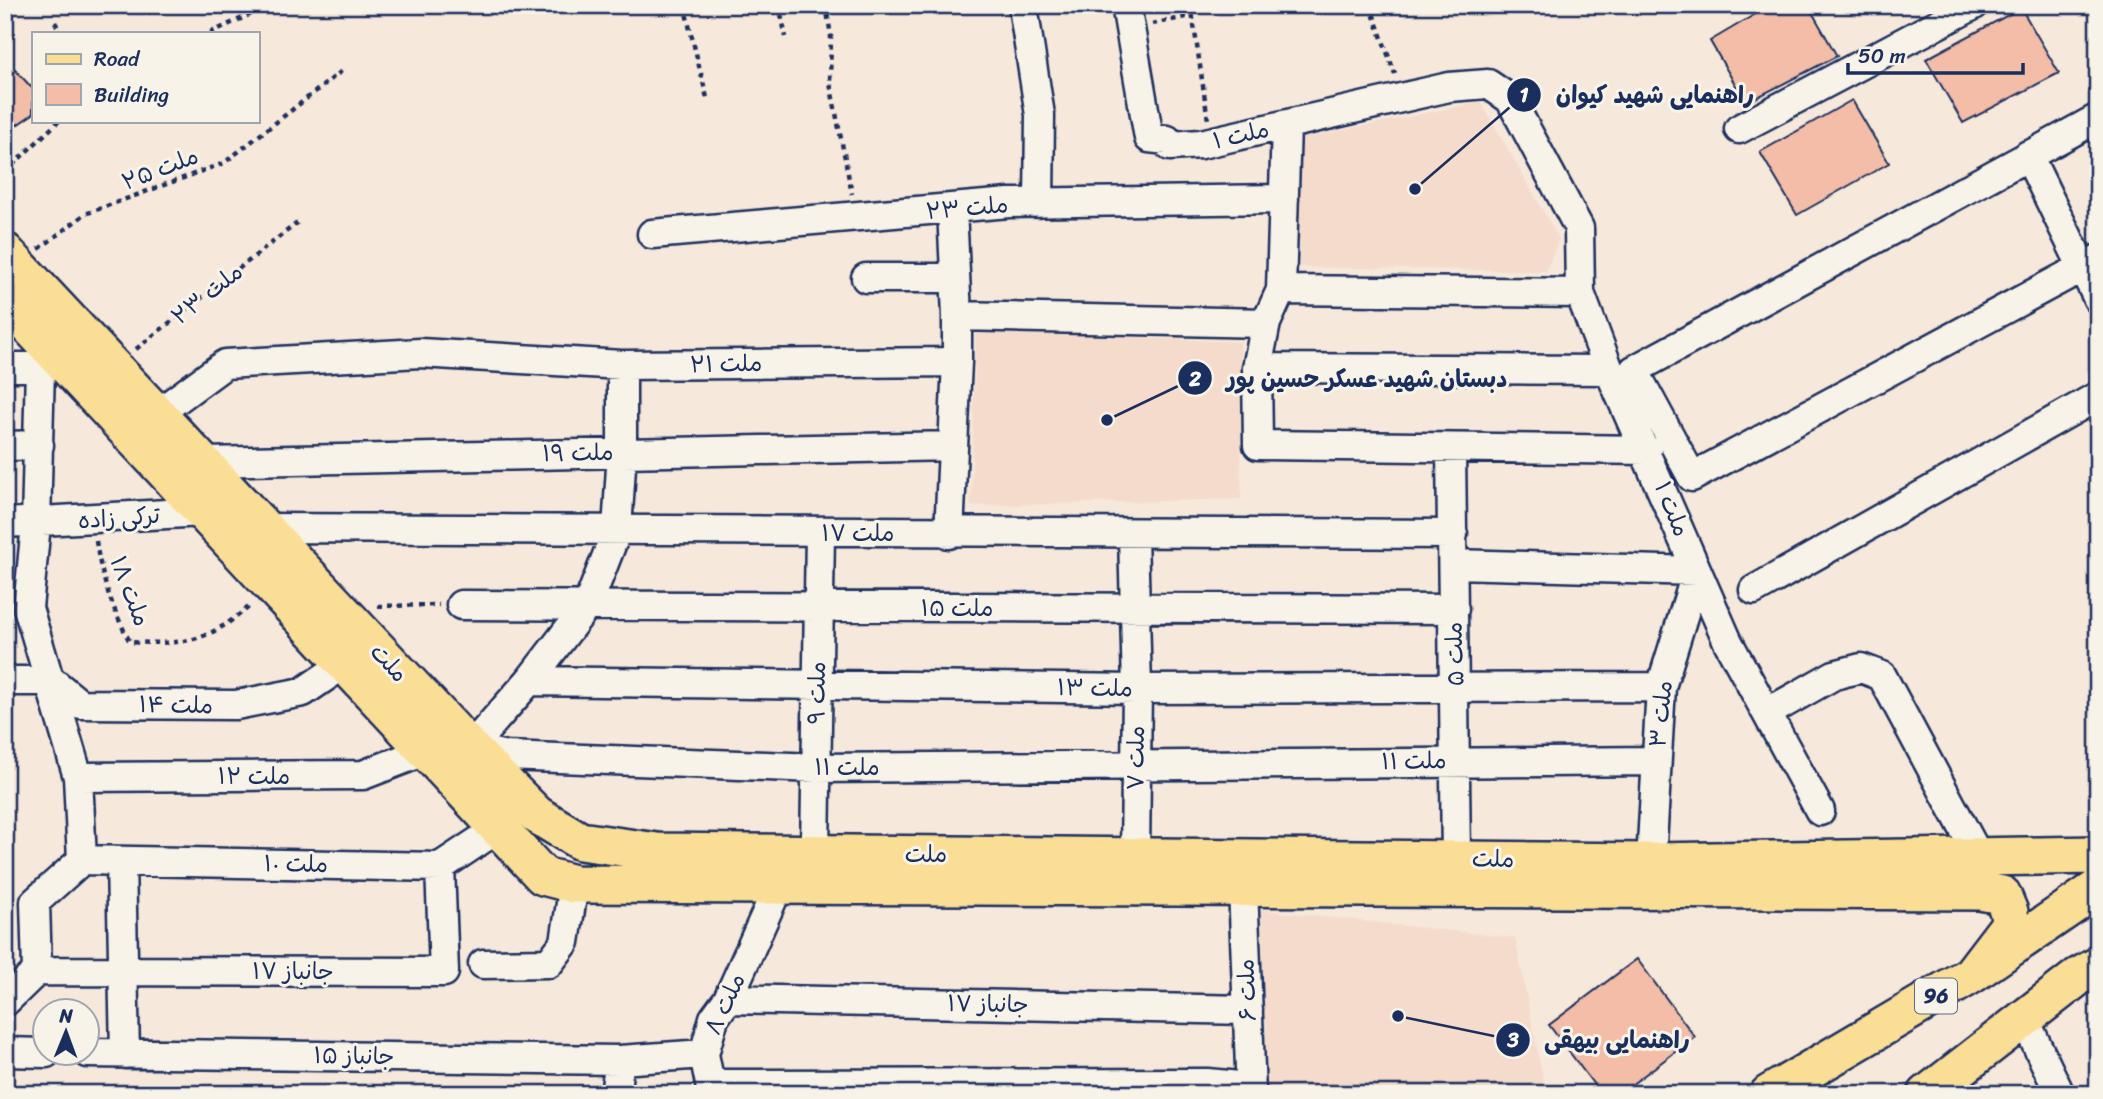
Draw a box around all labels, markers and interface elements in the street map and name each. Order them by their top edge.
legend [32,32,259,122]
scale bar [1848,32,2022,76]
text: 50 m [1858,37,1906,75]
text: Road [94,40,141,78]
callout: راهنمایی شهید کیوان [1507,72,1768,117]
text: راهنمایی شهید کیوان [1556,74,1754,116]
text: Building [94,76,170,114]
text: 1 [1519,76,1529,114]
street label: ملت ۱ [1209,109,1273,161]
street label: ملت ۲۵ [115,136,205,202]
street label: ملت ۲۳ [924,184,1010,232]
street label: ملت ۲۳ [162,252,252,336]
street label: ملت ۲۱ [689,343,763,385]
callout: دبستان شهید عسکر حسین پور [1178,356,1522,401]
text: دبستان شهید عسکر حسین پور [1225,358,1507,400]
text: 2 [1188,360,1201,398]
street label: ملت ۱۹ [542,432,614,474]
street label: ملت ۱ [1642,475,1702,543]
street label: ترکی زاده [77,495,162,541]
street label: ملت ۱۷ [821,513,895,554]
street label: ملت ۱۸ [98,550,162,632]
street label: ملت ۱۵ [921,588,993,629]
street label: ملت ۵ [1433,621,1477,687]
street label: ملت [360,634,418,692]
street label: ملت ۹ [796,661,838,725]
street label: ملت ۱۳ [1057,667,1133,709]
street label: ملت ۳ [1637,678,1685,750]
street label: ملت ۱۴ [139,684,213,726]
street label: ملت ۷ [1115,725,1157,791]
street label: ملت ۱۱ [1381,740,1447,782]
street label: ملت ۱۱ [814,747,880,788]
street label: ملت ۱۲ [218,756,290,797]
street label: ملت [905,834,947,875]
street label: ملت [1471,838,1515,880]
street label: ملت ۱۰ [264,843,328,885]
street label: جانباز ۱۷ [252,951,334,992]
street label: ملت ۶ [1225,958,1269,1022]
street label: ملت ۸ [693,966,757,1042]
road number: 96 [1915,978,1957,1014]
street label: جانباز ۱۷ [947,983,1029,1025]
north arrow [32,998,102,1068]
text: N [58,999,74,1032]
callout: راهنمایی بیهقی [1495,1017,1704,1062]
text: راهنمایی بیهقی [1544,1019,1690,1061]
text: 3 [1506,1021,1519,1059]
street label: جانباز ۱۵ [313,1035,395,1077]

